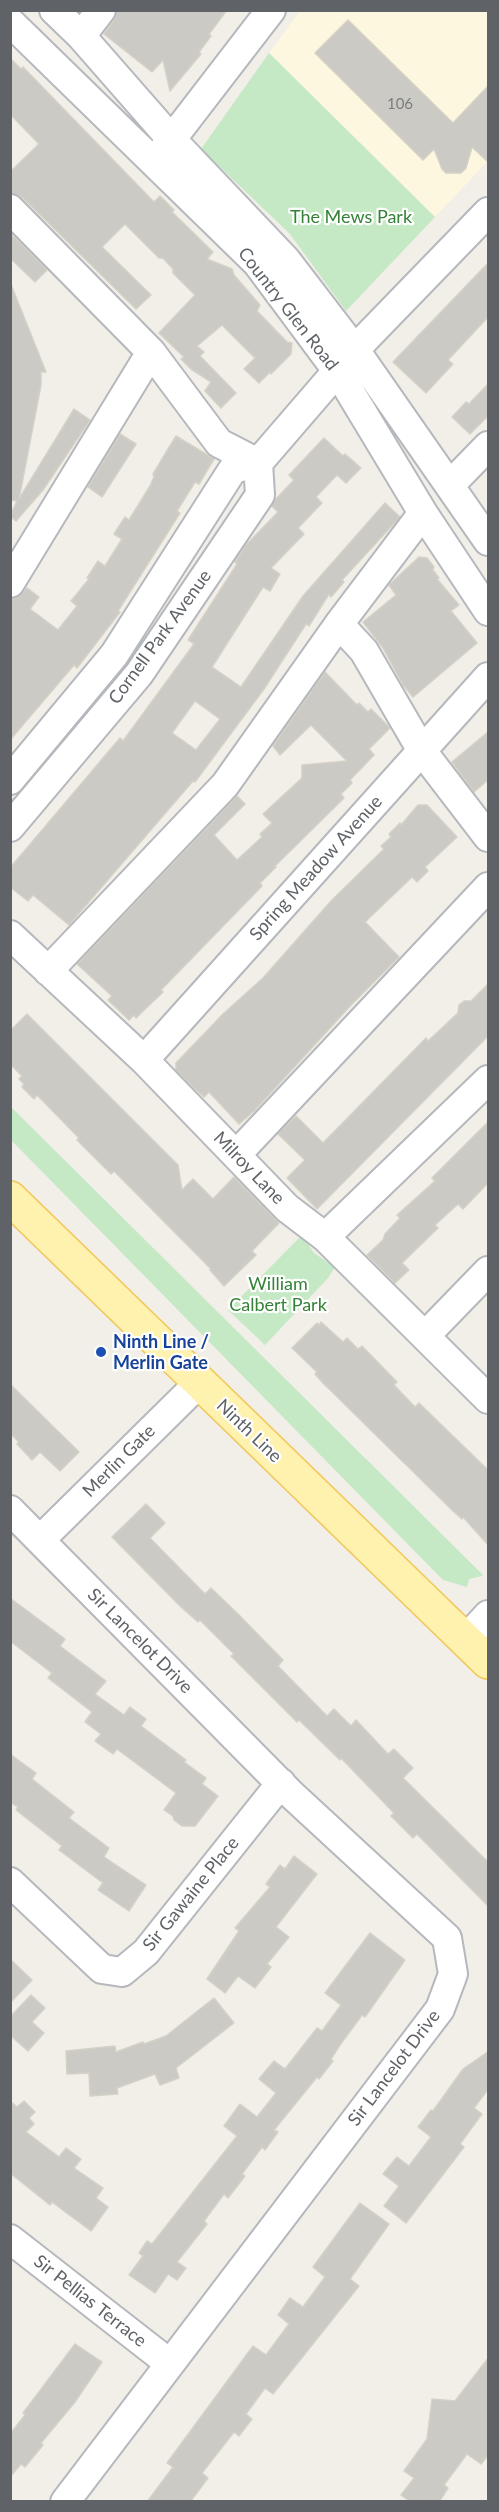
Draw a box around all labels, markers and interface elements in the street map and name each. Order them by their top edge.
house number: 106 [387,95,413,113]
park label: The Mews Park [290,206,412,228]
street label: Country Glen Road [233,243,343,375]
street label: Cornell Park Avenue [104,566,216,708]
street label: Spring Meadow Avenue [245,791,387,945]
street label: Milroy Lane [209,1127,289,1209]
park label: William Calbert Park [229,1273,327,1316]
place label: Ninth Line / Merlin Gate [113,1331,209,1374]
marker: Ninth Line / Merlin Gate [94,1345,108,1359]
street label: Ninth Line [212,1395,286,1467]
street label: Merlin Gate [78,1420,160,1502]
street label: Sir Lancelot Drive [83,1584,197,1698]
street label: Sir Gawaine Place [138,1833,244,1955]
street label: Sir Lancelot Drive [343,2006,445,2130]
street label: Sir Pellias Terrace [29,2250,151,2352]

